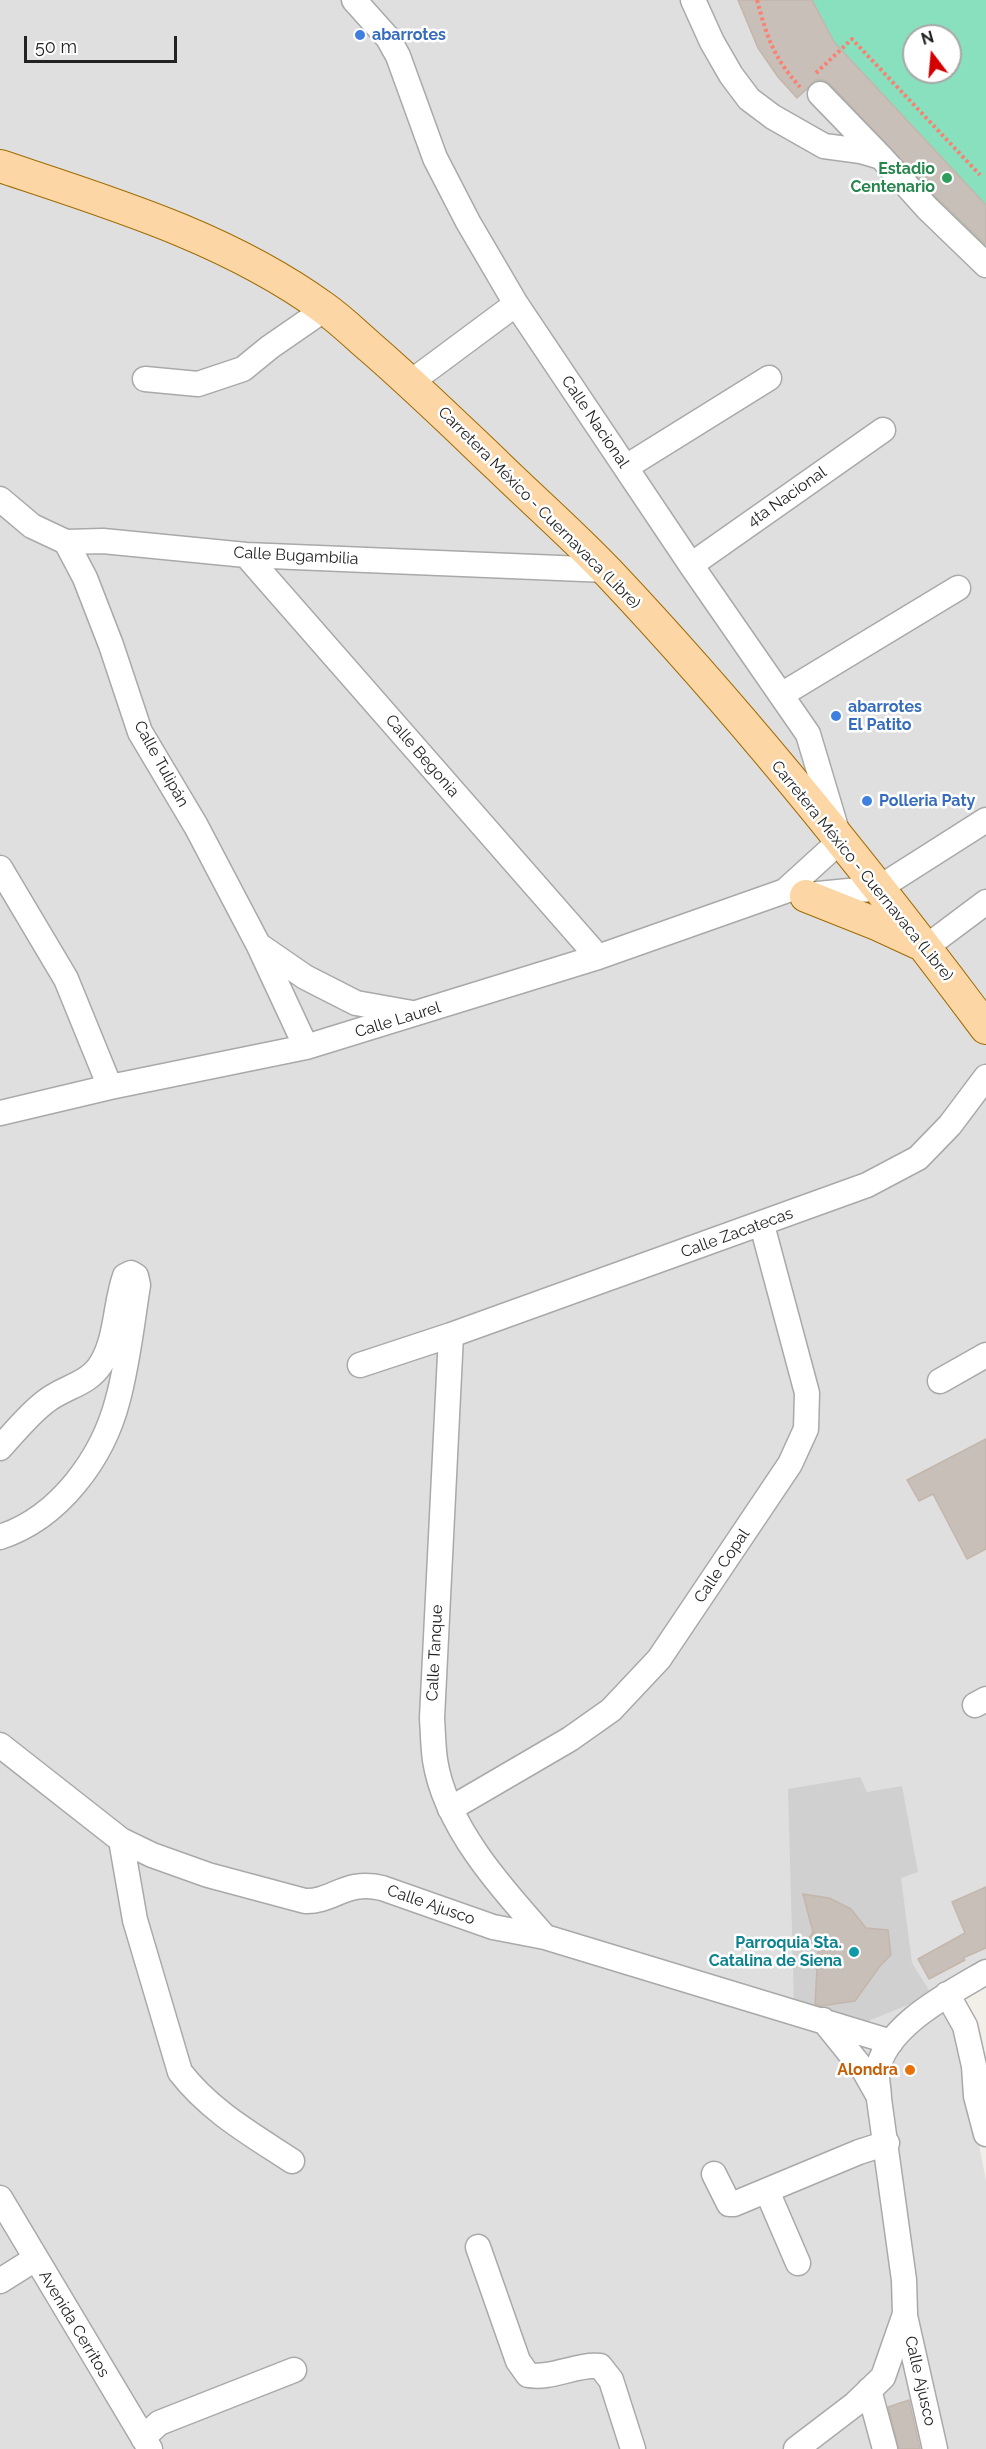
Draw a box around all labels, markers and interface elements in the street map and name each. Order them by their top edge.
scale bar [27,24,180,62]
north arrow [902,24,962,84]
place label: abarrotes [372,25,446,45]
text: N [919,27,936,49]
marker: abarrotes [353,28,367,42]
text: 50 m [35,36,77,57]
place label: Estadio Centenario [850,159,935,197]
marker: Estadio Centenario [940,171,954,185]
street label: Calle Nacional [557,372,633,472]
street label: Carretera México - Cuernavaca (Libre) [434,403,644,613]
street label: 4ta Nacional [744,463,830,531]
street label: Calle Bugambilia [233,543,359,569]
place label: abarrotes El Patito [848,697,922,735]
marker: abarrotes El Patito [829,709,843,723]
street label: Calle Begonia [381,711,463,801]
street label: Calle Tulipán [129,718,193,810]
street label: Carretera México - Cuernavaca (Libre) [767,757,957,985]
place label: Polleria Paty [879,791,975,811]
marker: Polleria Paty [860,794,874,808]
street label: Calle Laurel [353,998,443,1042]
street label: Calle Zacatecas [678,1204,796,1262]
street label: Calle Copal [690,1525,754,1607]
street label: Calle Tanque [423,1604,447,1702]
street label: Calle Ajusco [385,1881,477,1929]
place label: Parroquia Sta. Catalina de Siena [709,1933,842,1971]
marker: Parroquia Sta. Catalina de Siena [847,1945,861,1959]
place label: Alondra [837,2060,898,2080]
marker: Alondra [903,2063,917,2077]
street label: Avenida Cerritos [35,2267,113,2381]
street label: Calle Ajusco [900,2334,940,2428]

